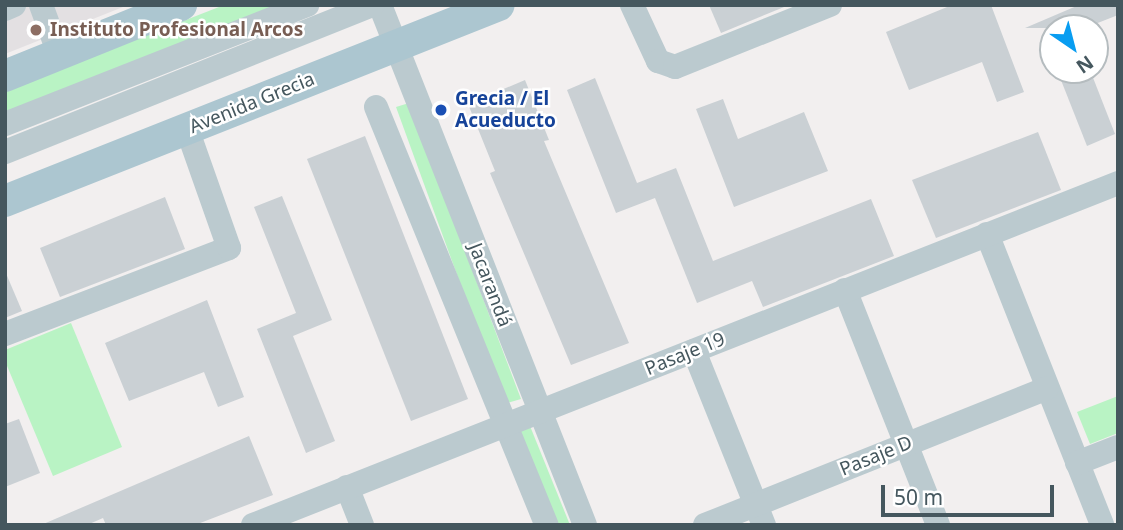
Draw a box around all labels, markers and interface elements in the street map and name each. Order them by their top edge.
north arrow [1039,14,1109,84]
place label: Instituto Profesional Arcos [50,19,303,41]
marker: Instituto Profesional Arcos [28,22,44,38]
text: N [1071,49,1099,80]
street label: Avenida Grecia [186,67,318,139]
place label: Grecia / El Acueducto [455,88,556,132]
marker: Grecia / El Acueducto [433,102,449,118]
street label: Jacarandá [464,240,516,330]
street label: Pasaje 19 [642,328,728,380]
street label: Pasaje D [836,431,916,481]
scale bar [885,470,1058,514]
text: 50 m [894,483,943,511]

